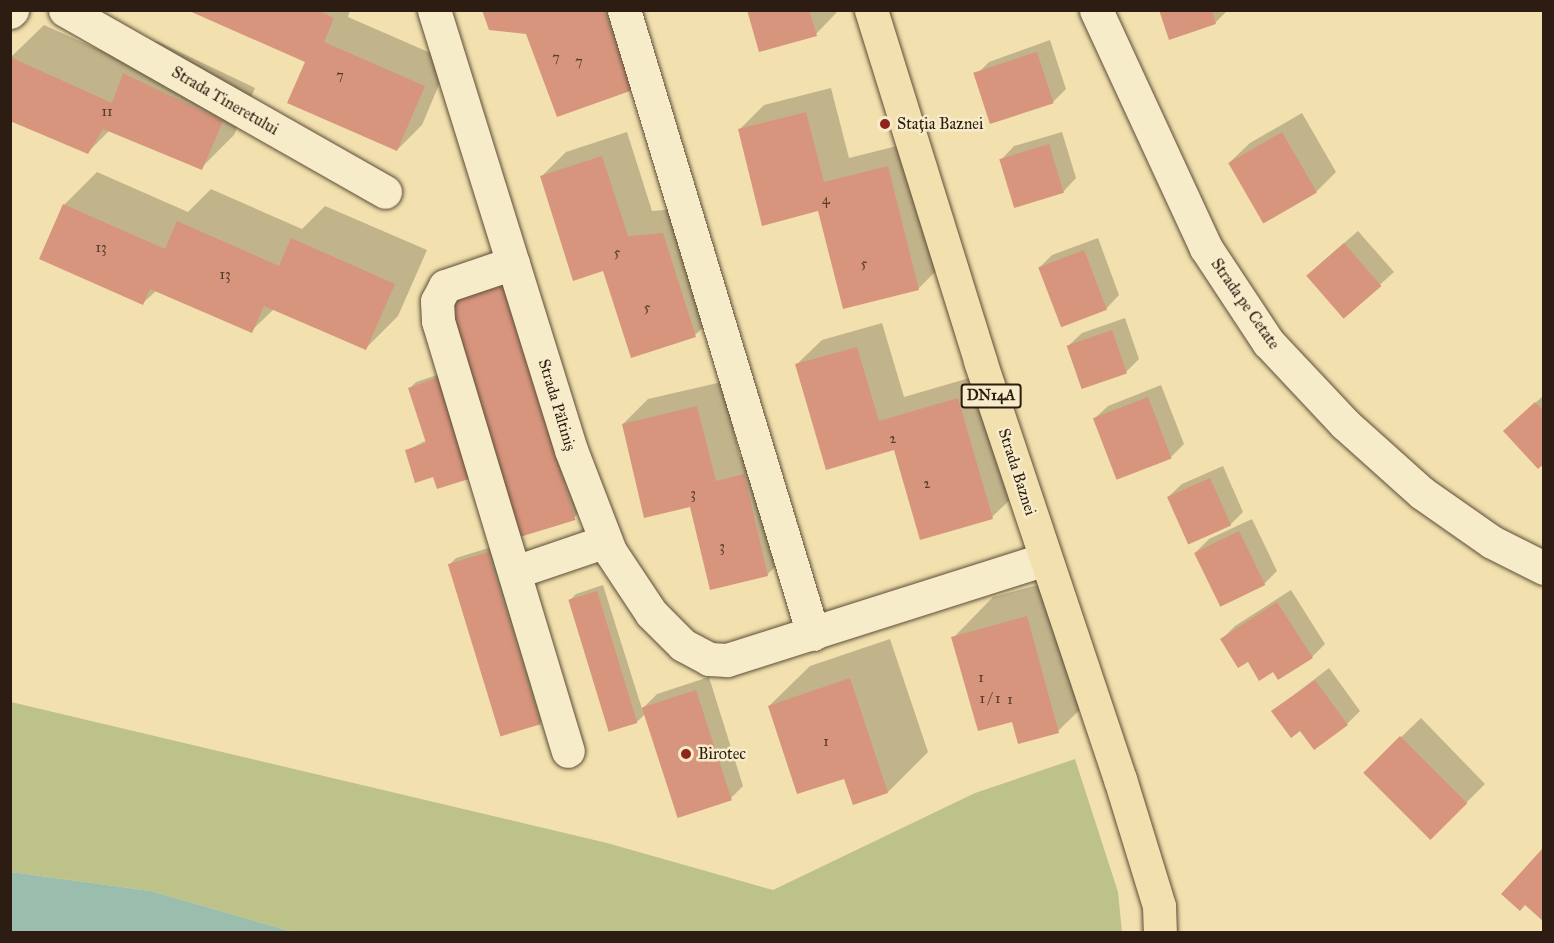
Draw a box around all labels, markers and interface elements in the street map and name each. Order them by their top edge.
house number: 7 [552,50,560,66]
house number: 7 [575,54,583,70]
street label: Strada Tineretului [168,63,282,139]
house number: 7 [336,68,344,84]
house number: 11 [101,104,113,120]
place label: Stația Baznei [897,114,983,134]
marker: Stația Baznei [878,117,892,131]
house number: 4 [822,192,830,208]
house number: 13 [95,240,107,256]
house number: 5 [614,245,620,261]
street label: Strada pe Cetate [1207,255,1283,353]
house number: 5 [861,256,867,272]
house number: 13 [219,267,231,283]
house number: 5 [644,300,650,316]
street label: Strada Păltiniș [534,357,580,453]
road number: DN14A [960,384,1022,408]
street label: Strada Baznei [994,426,1040,518]
house number: 2 [890,431,896,447]
house number: 2 [924,476,930,492]
house number: 3 [690,486,696,502]
house number: 3 [719,539,725,555]
house number: 1 [978,670,984,686]
house number: 1 / 1 [980,691,1000,707]
house number: 1 [1007,692,1013,708]
house number: 1 [823,734,829,750]
place label: Birotec [698,744,746,764]
marker: Birotec [679,747,693,761]

